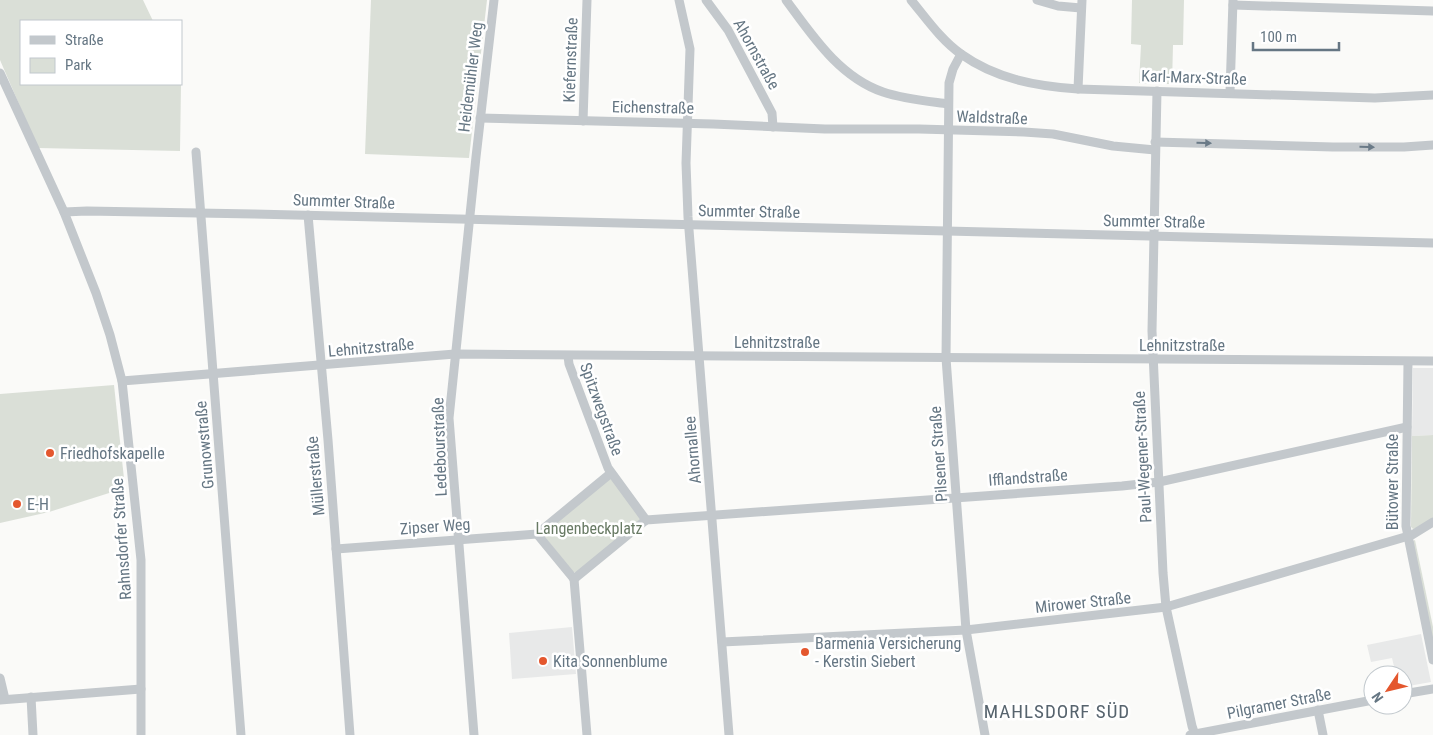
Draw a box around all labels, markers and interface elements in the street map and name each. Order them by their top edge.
street label: Ahornstraße [729,16,784,93]
street label: Kiefernstraße [560,17,581,103]
legend [20,20,182,85]
scale bar [1253,20,1339,52]
street label: Heidemühler Weg [454,21,487,133]
text: 100 m [1260,28,1297,46]
text: Straße [65,31,104,49]
text: Park [65,56,92,74]
street label: Karl-Marx-Straße [1141,66,1247,89]
street label: Eichenstraße [612,97,694,118]
street label: Waldstraße [956,107,1028,128]
one-way arrow [1196,140,1212,148]
one-way arrow [1359,143,1375,151]
street label: Summter Straße [293,190,395,213]
street label: Summter Straße [698,201,800,222]
street label: Summter Straße [1103,211,1205,232]
street label: Lehnitzstraße [734,333,820,352]
street label: Lehnitzstraße [327,334,415,361]
street label: Lehnitzstraße [1139,336,1225,355]
street label: Spitzwegstraße [576,360,627,458]
street label: Paul-Wegener-Straße [1130,391,1155,523]
street label: Ledebourstraße [428,397,451,497]
street label: Grunowstraße [191,400,218,490]
street label: Pilsener Straße [926,405,951,502]
street label: Ahornallee [680,415,705,484]
street label: Bütower Straße [1383,434,1402,530]
street label: Müllerstraße [303,435,328,516]
place label: Friedhofskapelle [60,444,165,463]
marker: Friedhofskapelle [44,447,56,459]
street label: Ifflandstraße [988,465,1068,490]
street label: Rahnsdorfer Straße [108,477,135,600]
place label: E-H [27,495,49,514]
marker: E-H [11,498,23,510]
street label: Zipser Weg [399,515,471,538]
park label: Langenbeckplatz [535,519,643,538]
street label: Mirower Straße [1034,588,1132,617]
place label: Barmenia Versicherung - Kerstin Siebert [815,634,961,671]
marker: Barmenia Versicherung - Kerstin Siebert [799,646,811,658]
place label: Kita Sonnenblume [553,652,667,671]
marker: Kita Sonnenblume [537,655,549,667]
north arrow [1363,665,1413,715]
street label: Pilgramer Straße [1225,684,1333,723]
text: N [1368,689,1386,706]
district label: MAHLSDORF SÜD [984,700,1130,723]

